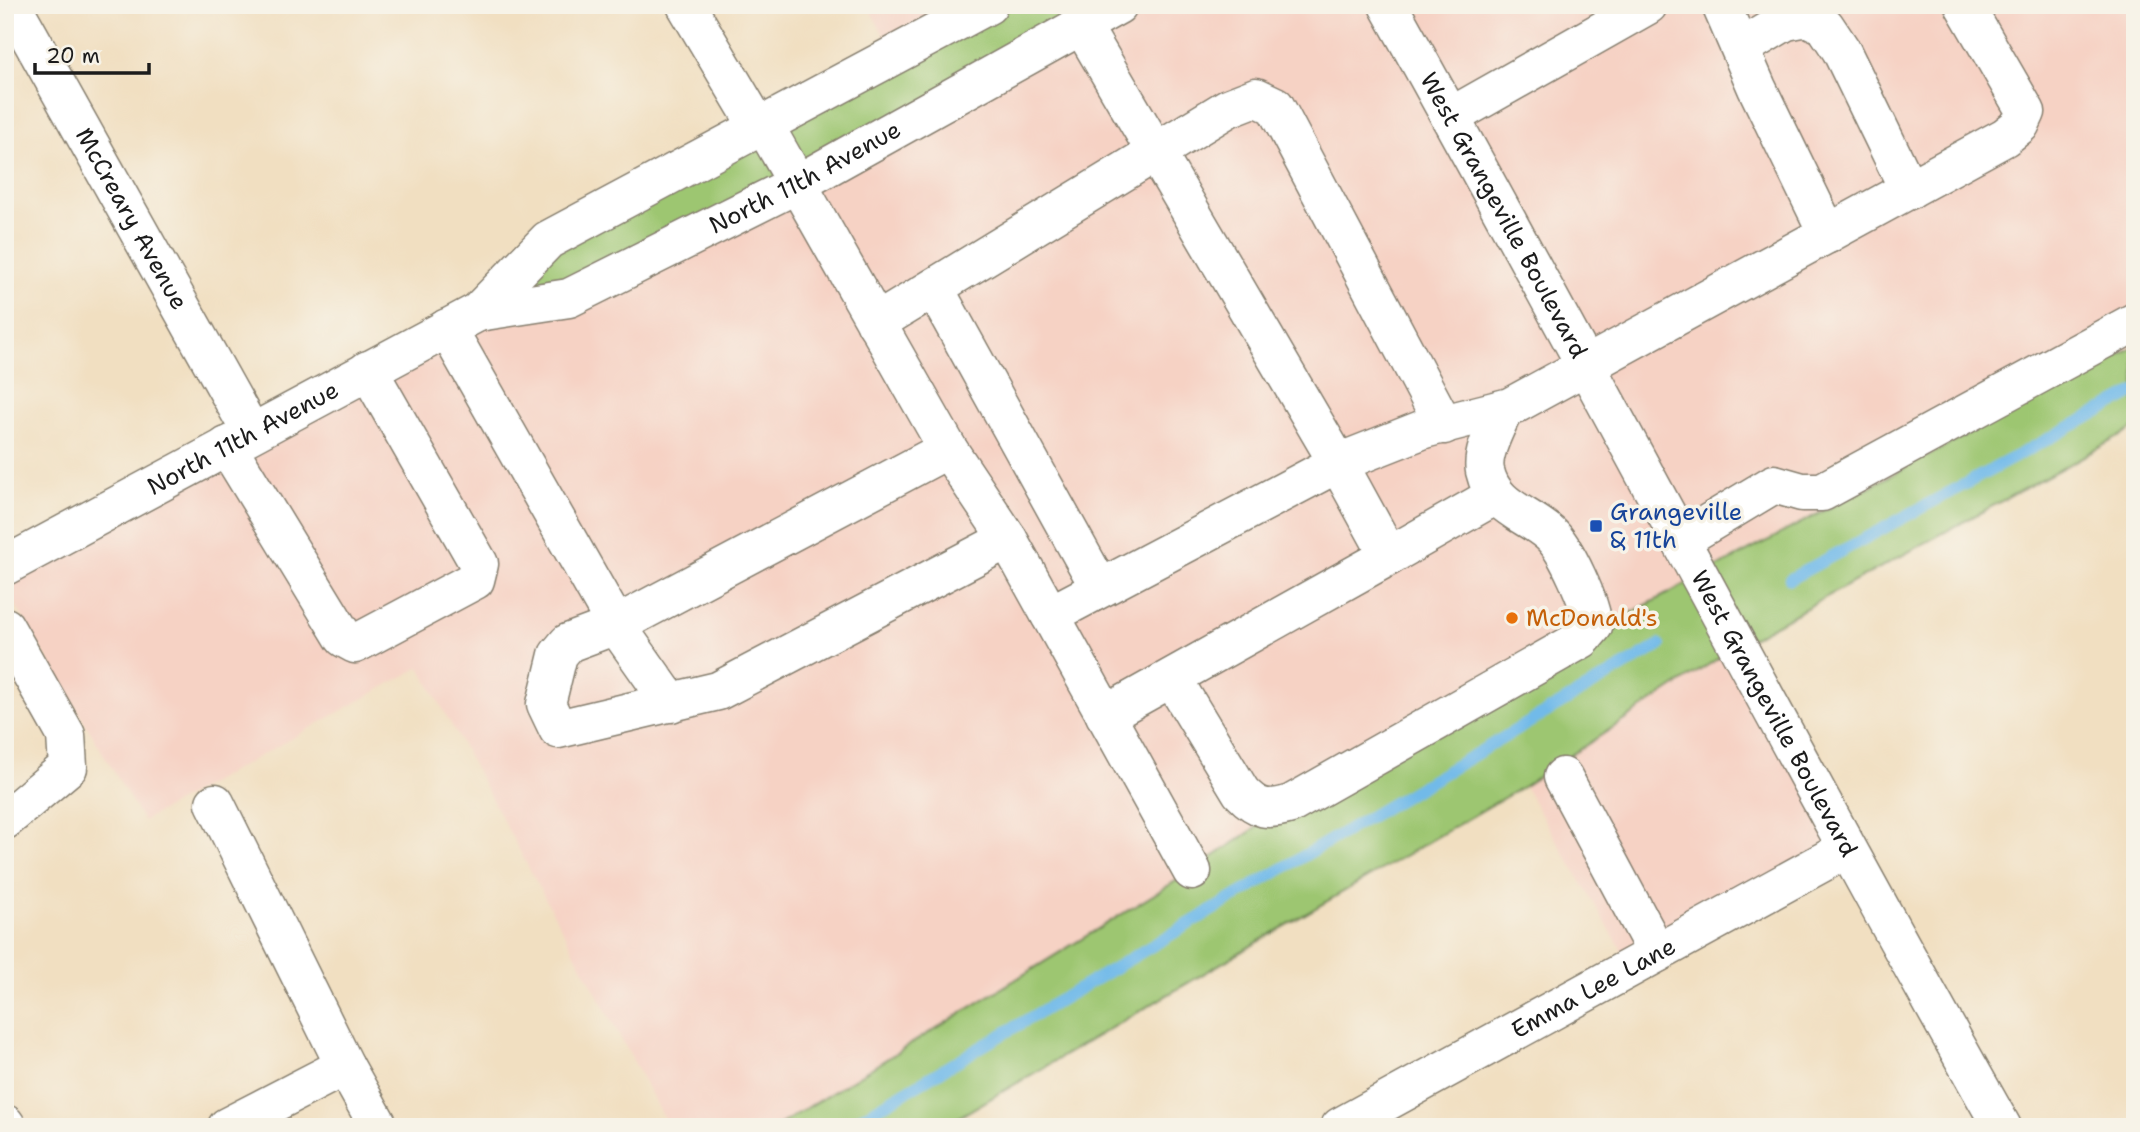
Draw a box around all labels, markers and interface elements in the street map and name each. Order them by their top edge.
scale bar [35,32,149,76]
text: 20 m [46,42,100,70]
street label: West Grangeville Boulevard [1413,67,1595,364]
street label: North 11th Avenue [704,113,907,241]
street label: McCreary Avenue [68,122,195,315]
street label: North 11th Avenue [142,374,344,503]
place label: Grangeville & 11th [1610,496,1742,556]
marker: Grangeville & 11th [1588,518,1604,534]
street label: West Grangeville Boulevard [1684,565,1865,862]
place label: McDonald's [1526,602,1658,634]
marker: McDonald's [1504,610,1520,626]
street label: Emma Lee Lane [1506,930,1681,1046]

